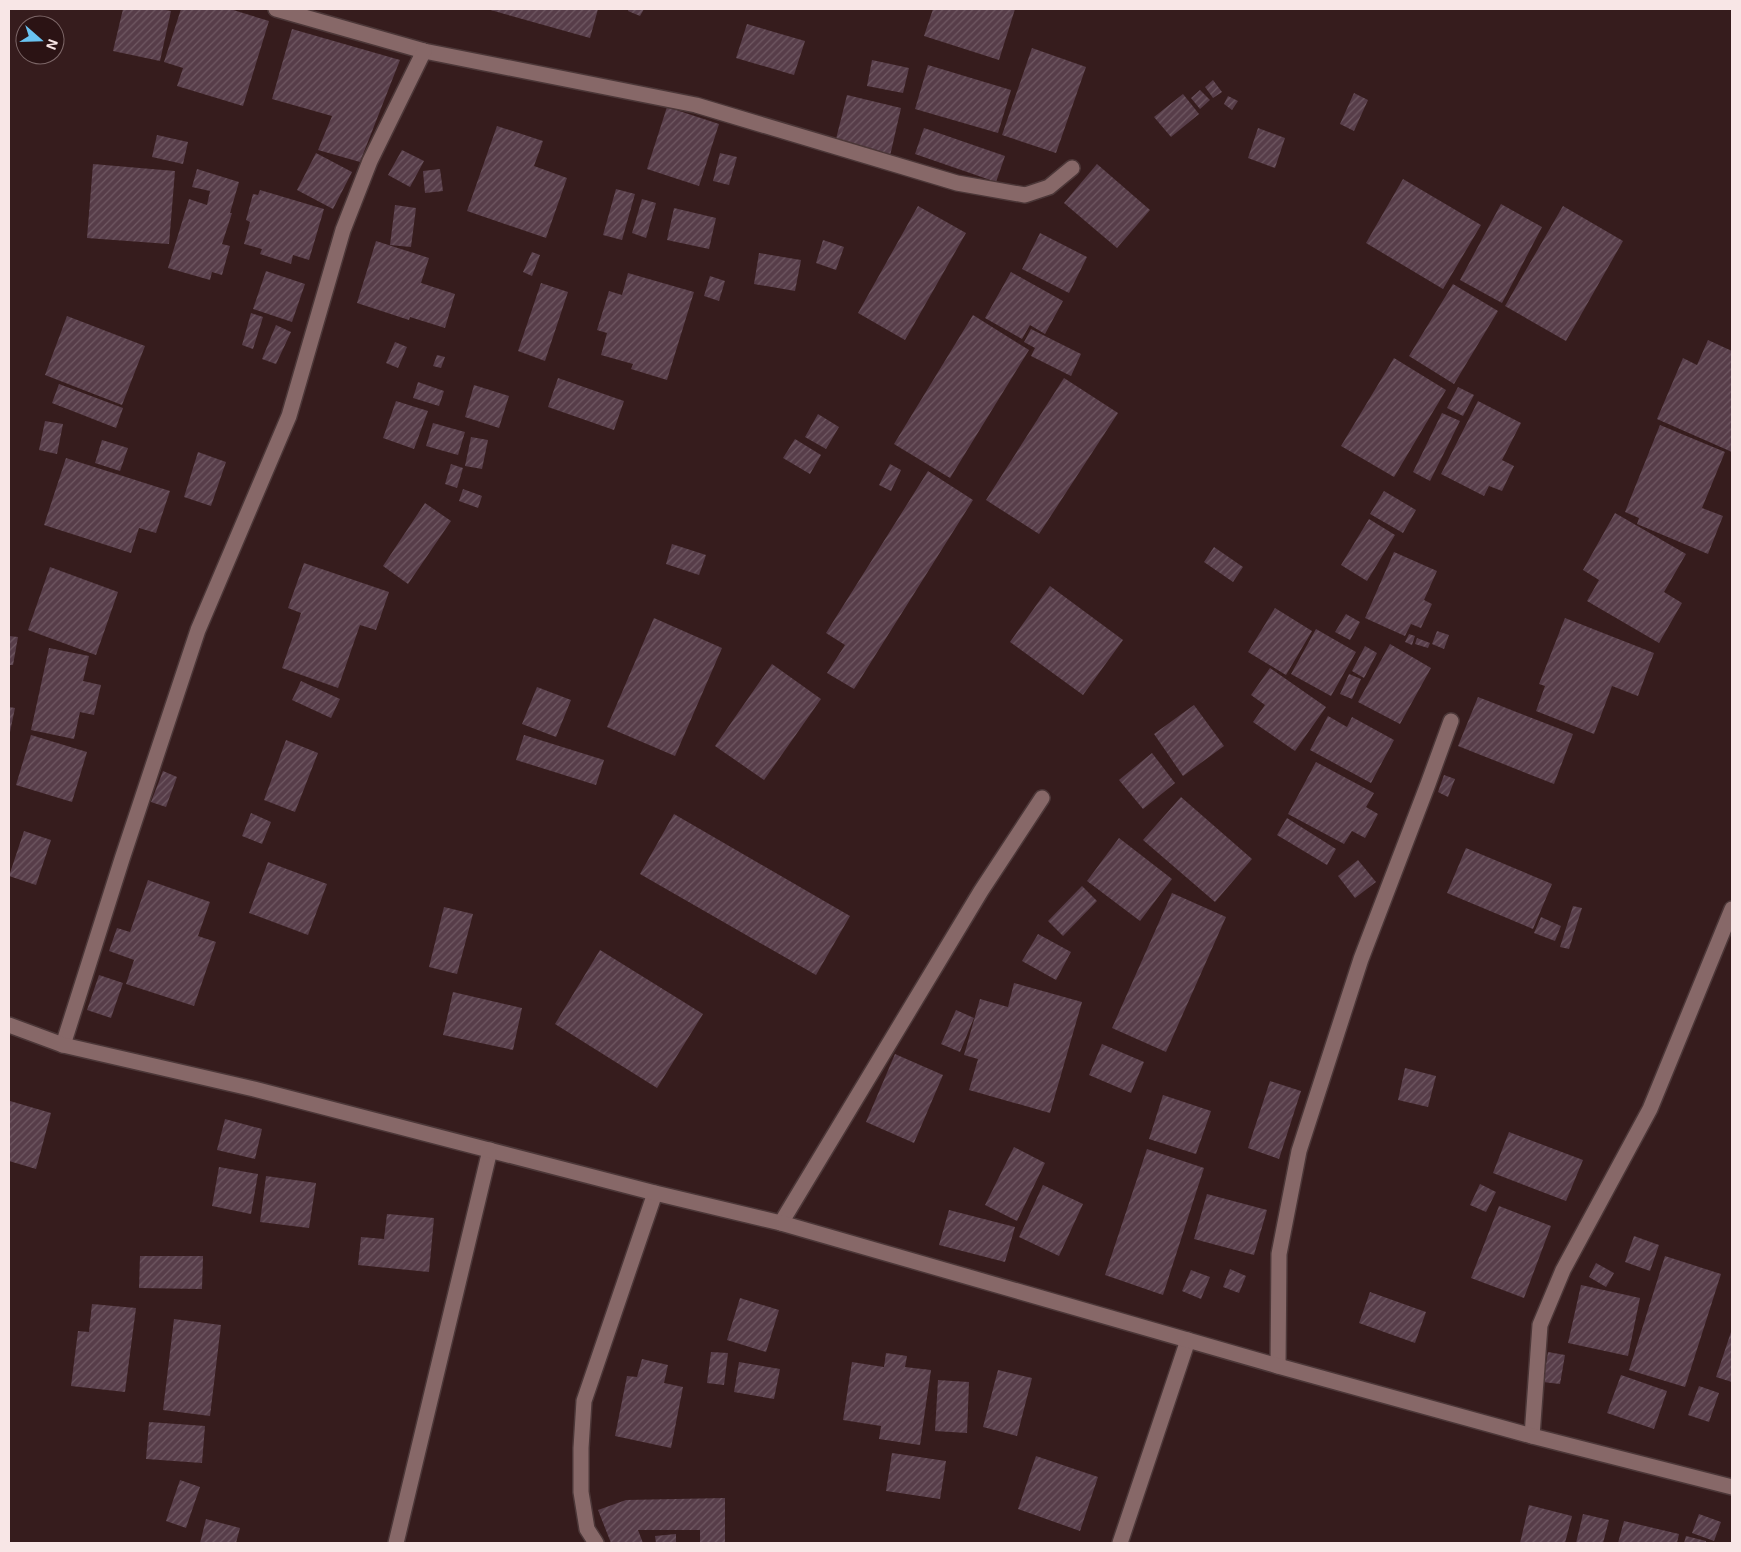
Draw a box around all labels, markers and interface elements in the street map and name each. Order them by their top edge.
north arrow [15,15,65,65]
text: N [43,37,62,52]

